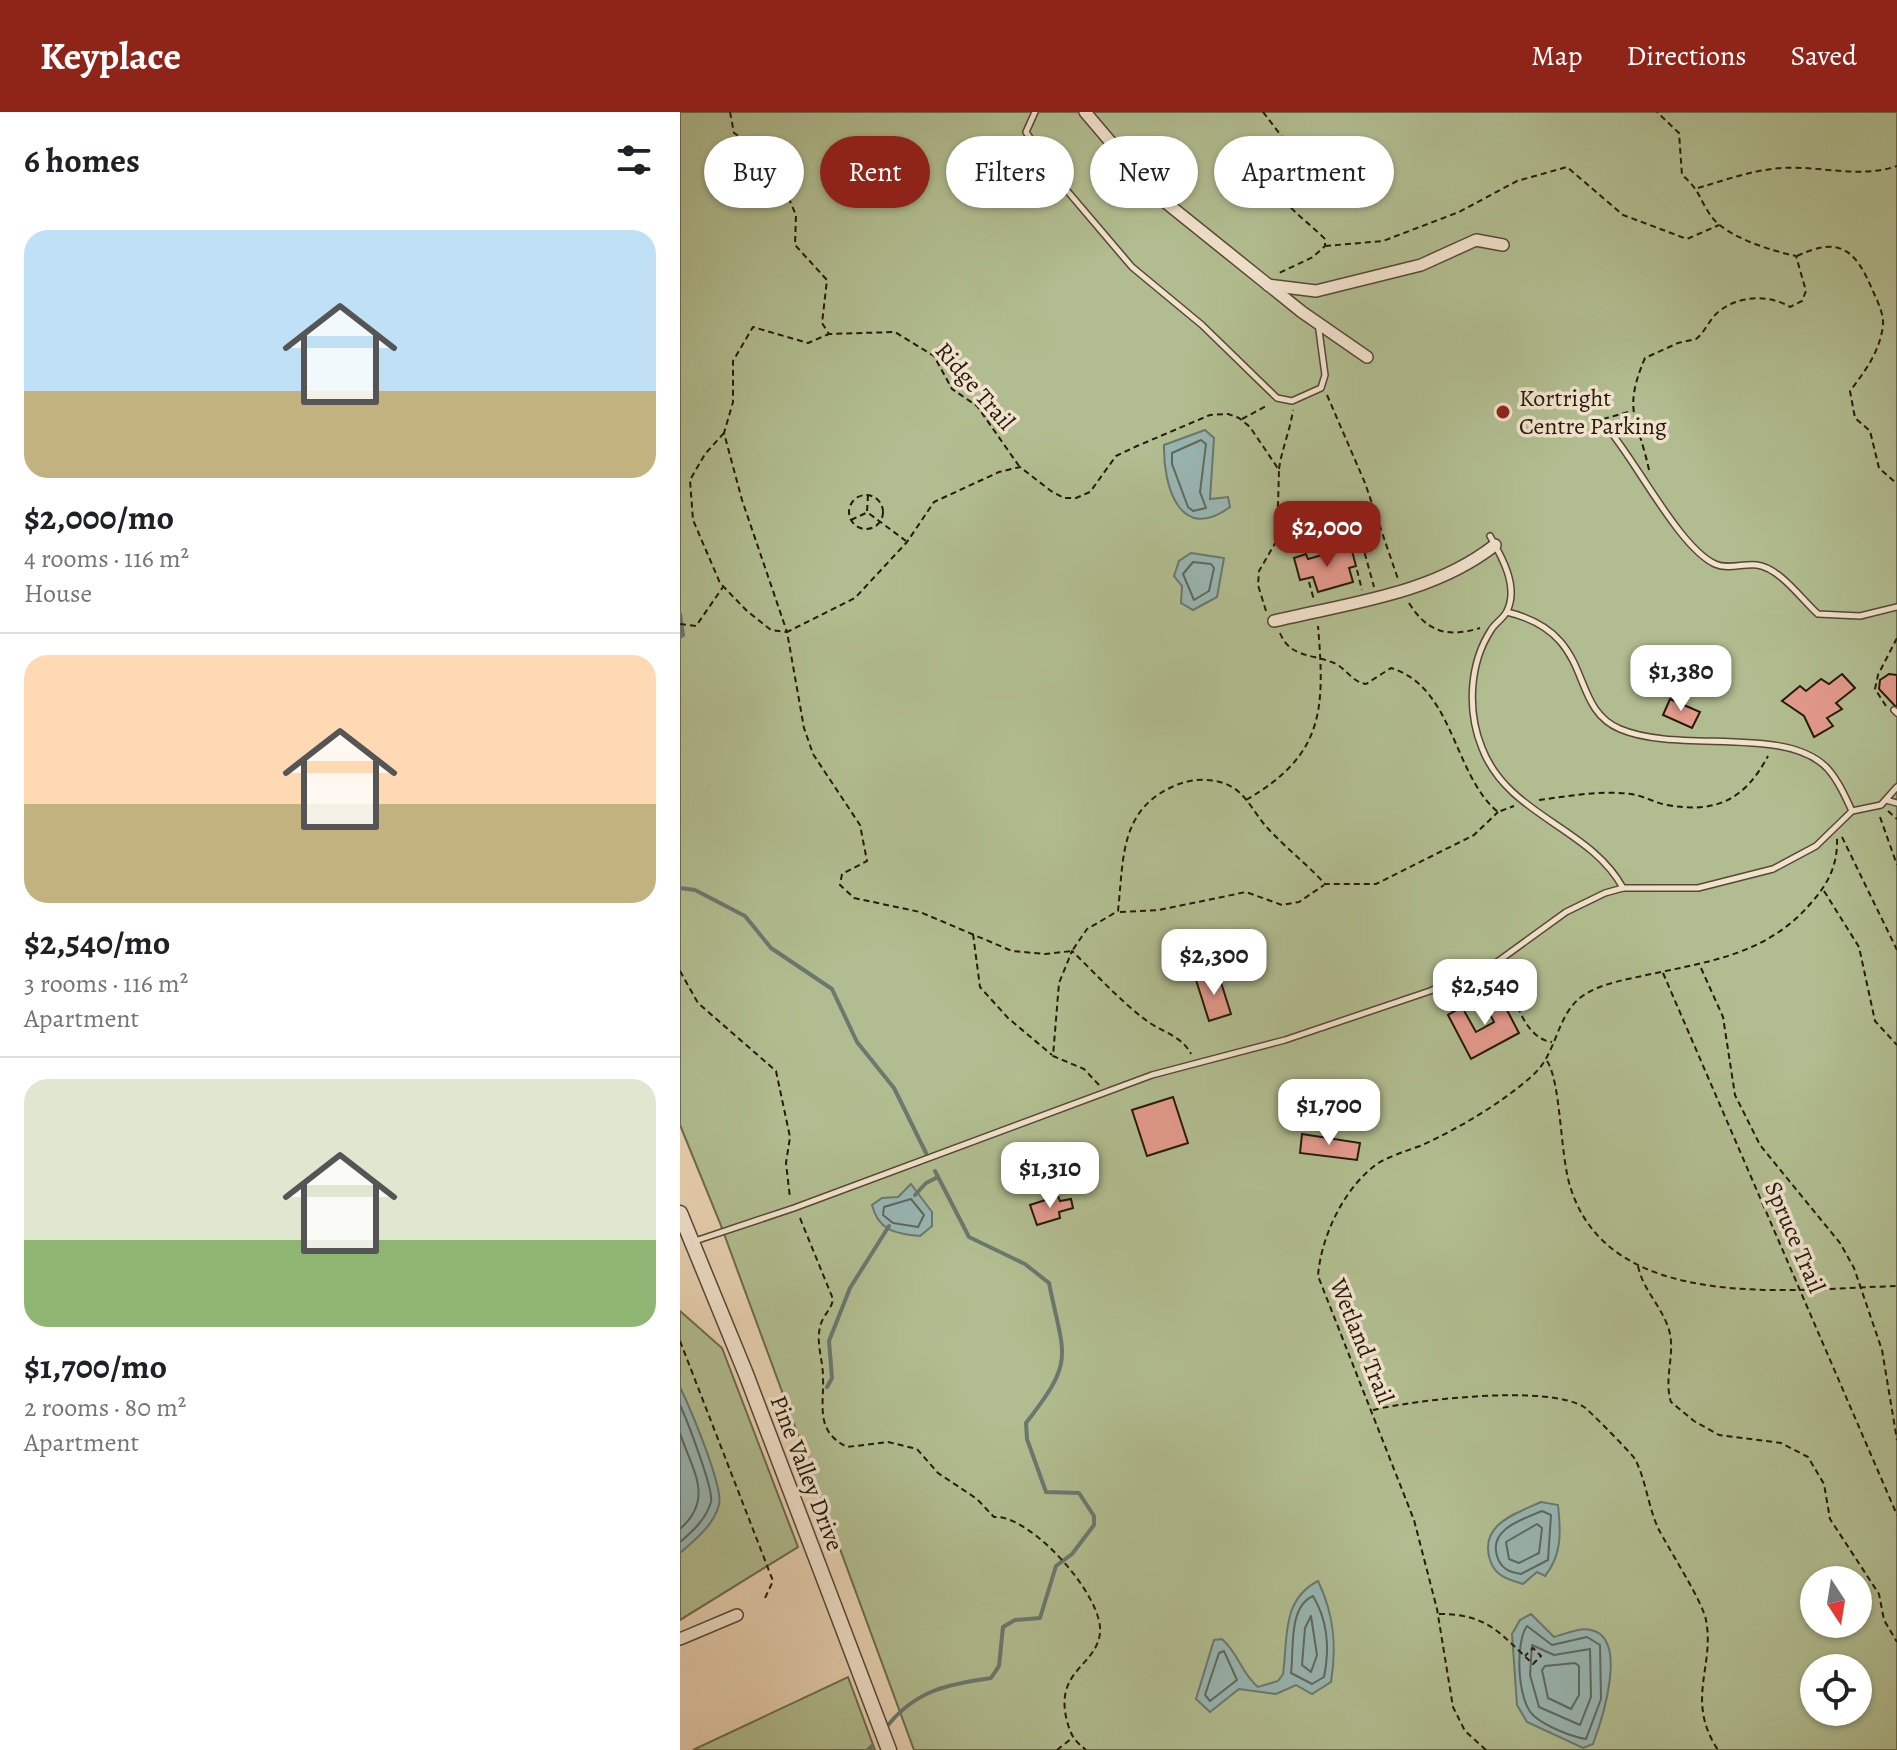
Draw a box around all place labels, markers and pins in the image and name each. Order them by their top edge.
place label: Kortright Centre Parking [1519,382,1667,442]
marker: Kortright Centre Parking [1494,403,1512,421]
pin: $2,000 [1262,501,1392,569]
pin: $1,380 [1616,645,1746,713]
pin: $2,300 [1149,929,1279,997]
pin: $2,540 [1420,959,1550,1027]
pin: $1,700 [1264,1079,1394,1147]
pin: $1,310 [985,1142,1115,1210]

